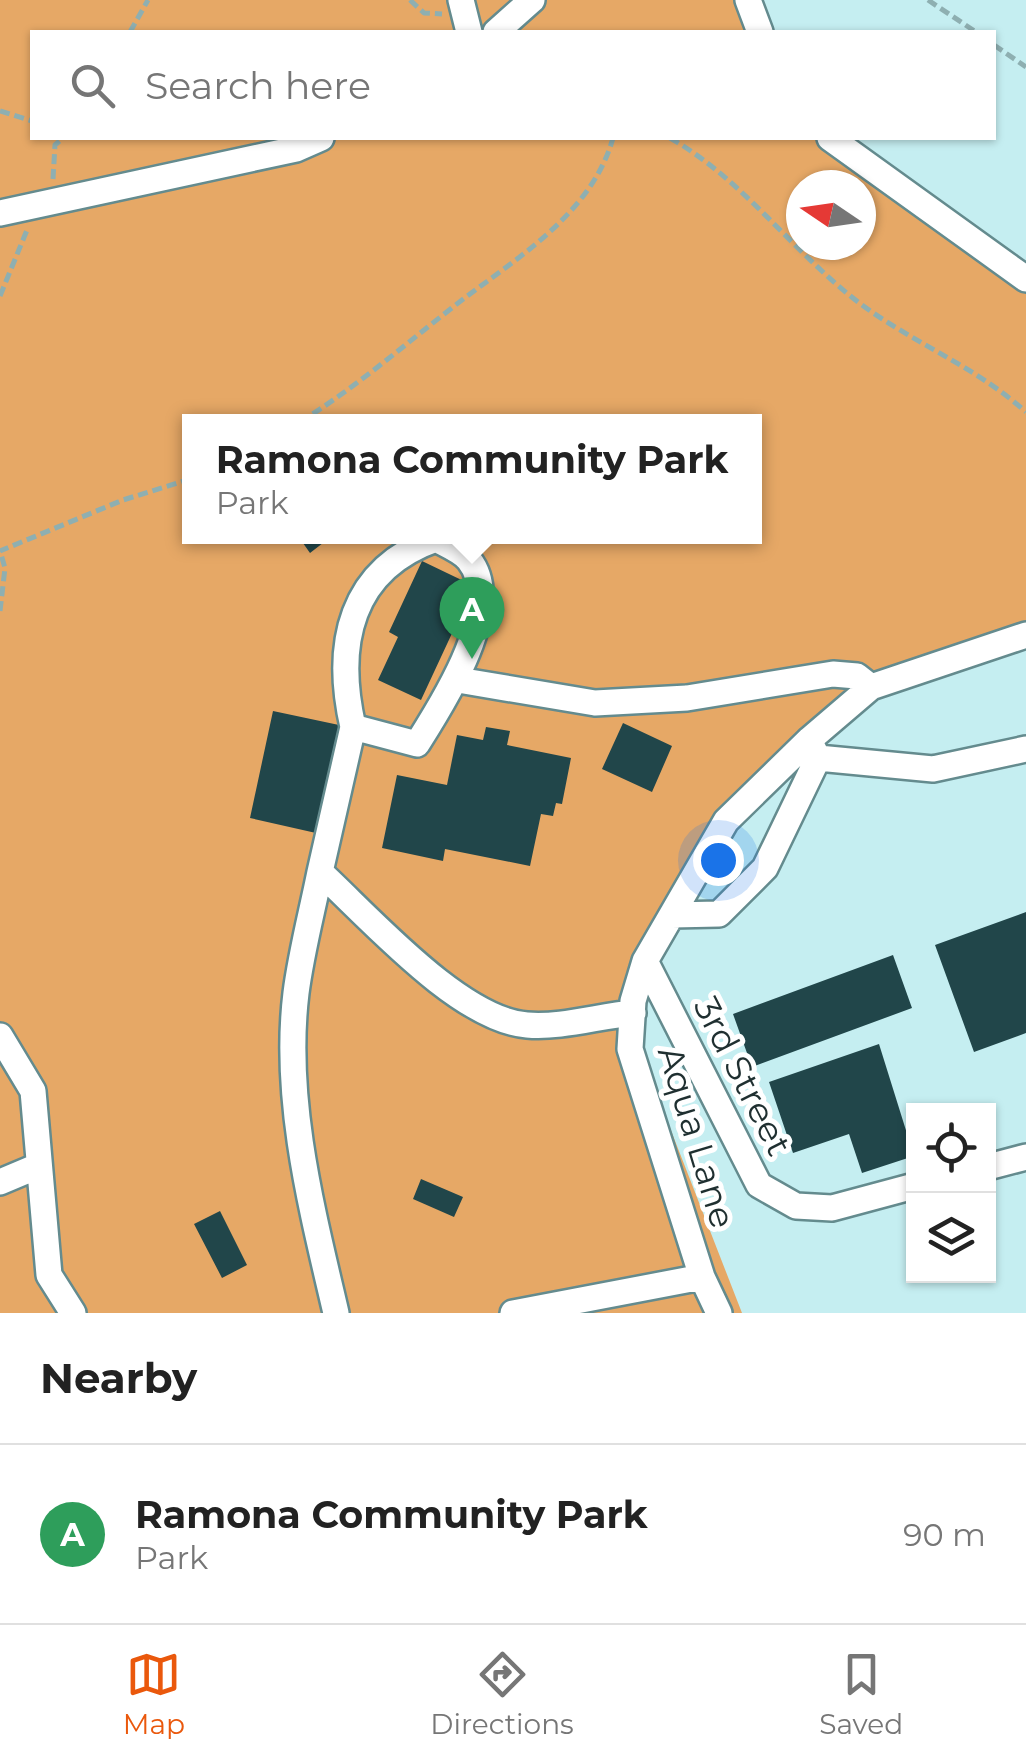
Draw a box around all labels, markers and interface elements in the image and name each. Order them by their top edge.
search box [30,30,996,140]
icon: search [65,58,120,113]
text: Search here [145,62,371,109]
north arrow [786,170,876,260]
popup [182,414,762,544]
text: Ramona Community Park [216,436,728,483]
text: Park [216,483,289,522]
pin: A [440,576,504,659]
your location [693,835,744,886]
street label: 3rd Street [685,990,801,1162]
street label: Aqua Lane [649,1041,745,1233]
map controls [906,1103,996,1283]
button: locate [906,1103,996,1193]
button: layers [906,1193,996,1283]
text: Nearby [40,1352,197,1404]
text: Ramona Community Park [135,1491,648,1538]
text: A [60,1515,85,1554]
text: 90 m [903,1515,986,1554]
text: Park [135,1538,208,1577]
tab: Map [123,1647,185,1741]
tab: Directions [430,1647,574,1741]
tab: Saved [819,1647,903,1741]

